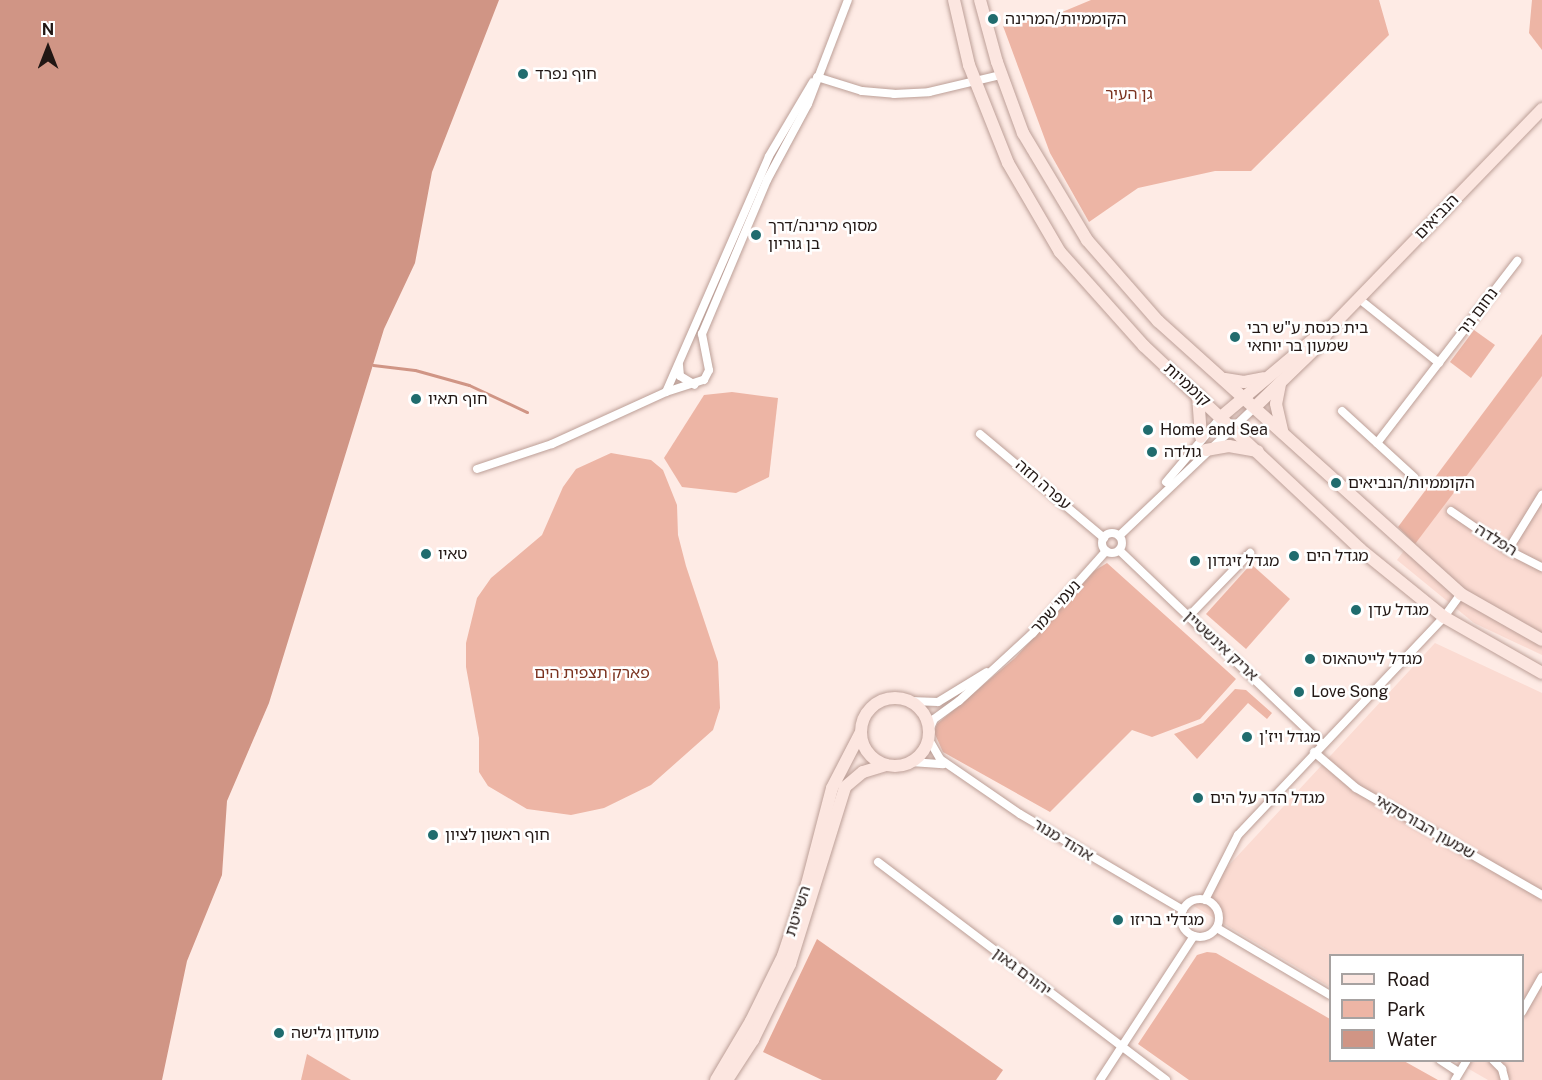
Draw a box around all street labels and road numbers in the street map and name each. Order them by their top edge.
street label: הנביאים [1411,191,1463,243]
street label: נחום ניר [1454,284,1502,340]
street label: קוממיות [1160,359,1214,411]
street label: עפרה חזה [1011,456,1075,514]
street label: הפלדה [1471,520,1521,560]
street label: נעמי שמר [1027,576,1085,638]
street label: אריק אינשטיין [1180,607,1262,685]
street label: שמעון הבורסקאי [1371,791,1479,863]
street label: אהוד מנור [1029,814,1097,866]
street label: השייטת [781,883,815,939]
street label: יהורם גאון [989,944,1055,1000]

